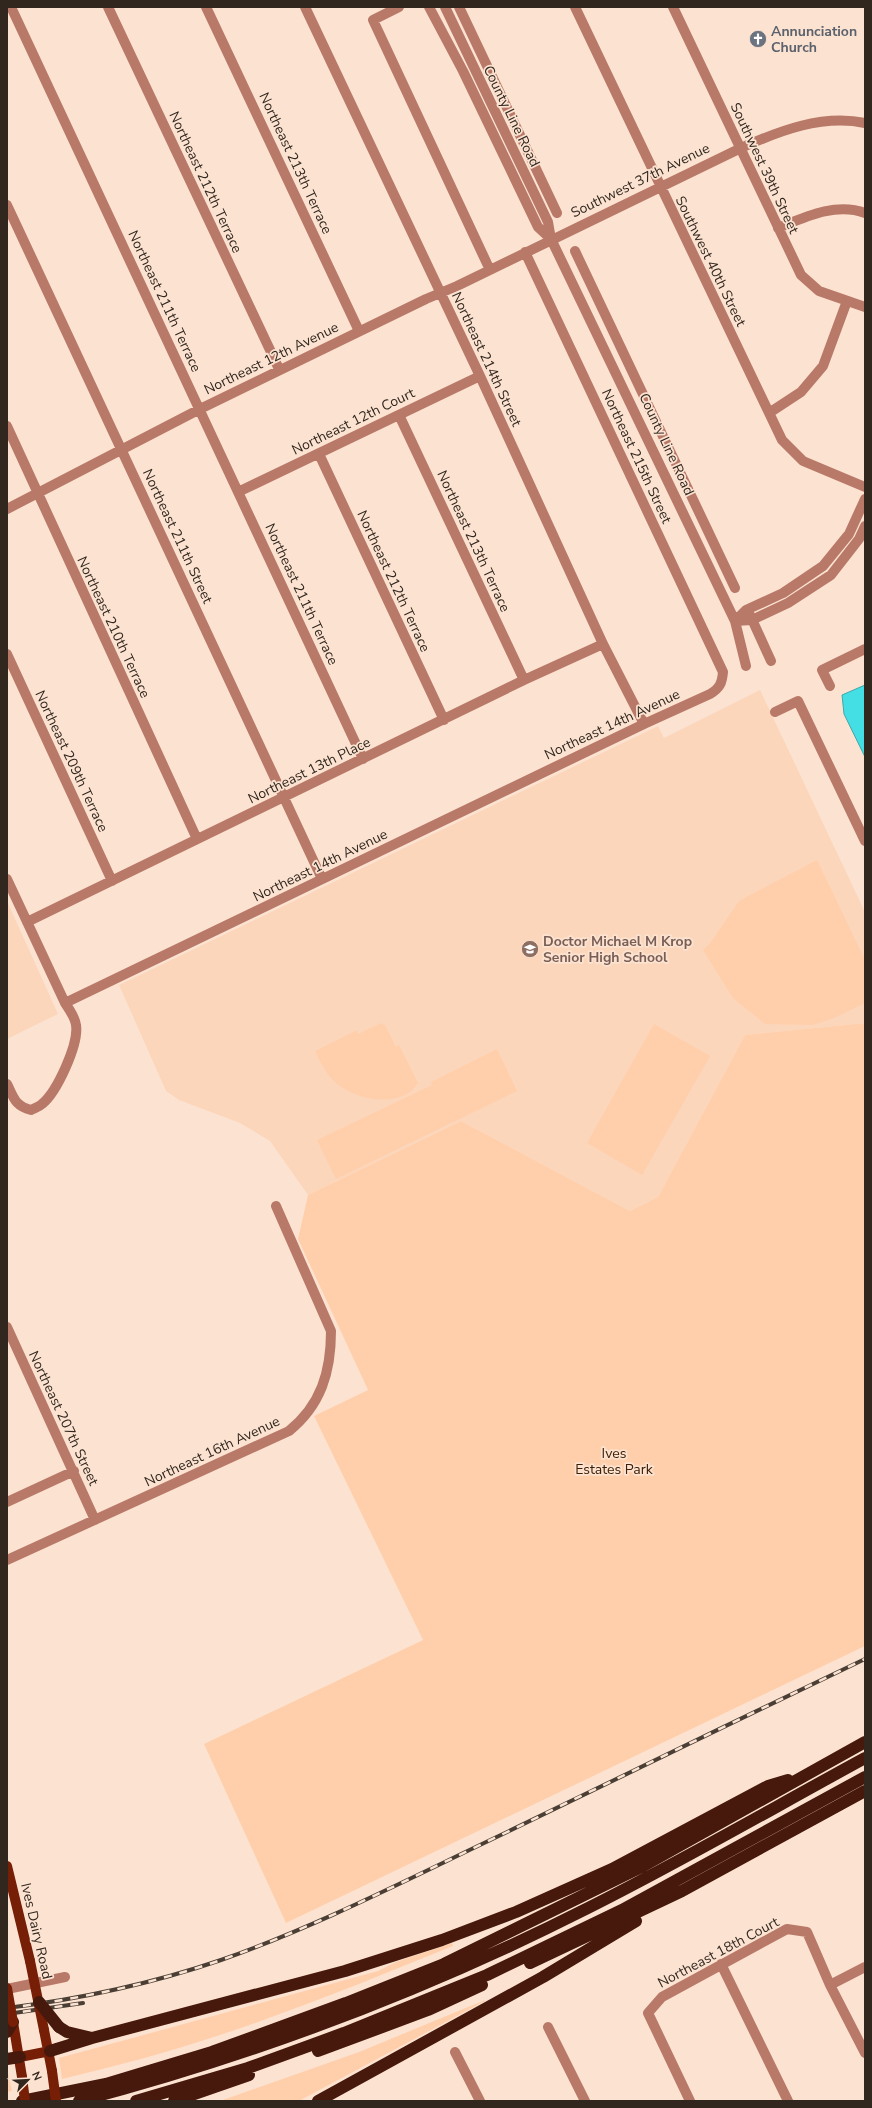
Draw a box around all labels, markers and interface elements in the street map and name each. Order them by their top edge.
place label: Annunciation Church [771,22,857,57]
church icon: Annunciation Church [748,29,768,49]
street label: County Line Road [479,62,544,170]
street label: Northeast 213th Terrace [254,89,337,237]
street label: Southwest 39th Street [726,100,803,237]
street label: Northeast 212th Terrace [164,108,247,256]
street label: Southwest 37th Avenue [568,139,713,222]
street label: Southwest 40th Street [671,193,750,330]
street label: Northeast 211th Terrace [123,227,206,375]
street label: Northeast 214th Street [447,289,526,430]
street label: Northeast 12th Avenue [201,318,342,399]
street label: Northeast 12th Court [289,383,418,459]
street label: Northeast 215th Street [597,386,676,527]
street label: County Line Road [635,390,699,498]
street label: Northeast 211th Street [138,466,217,607]
street label: Northeast 213th Terrace [432,467,515,615]
street label: Northeast 212th Terrace [352,507,435,655]
street label: Northeast 211th Terrace [260,520,343,668]
street label: Northeast 210th Terrace [72,553,155,701]
street label: Northeast 14th Avenue [541,685,683,764]
street label: Northeast 209th Terrace [30,687,113,835]
street label: Northeast 13th Place [245,733,374,808]
street label: Northeast 14th Avenue [250,825,391,906]
place label: Doctor Michael M Krop Senior High School [543,932,692,967]
school or university icon: Doctor Michael M Krop Senior High School [520,939,540,959]
street label: Northeast 207th Street [24,1348,103,1489]
street label: Northeast 16th Avenue [141,1412,283,1491]
park label: Ives Estates Park [575,1444,654,1479]
street label: Ives Dairy Road [16,1881,57,1981]
street label: Northeast 18th Court [654,1912,782,1992]
north arrow [8,2060,48,2100]
text: N [28,2069,45,2083]

